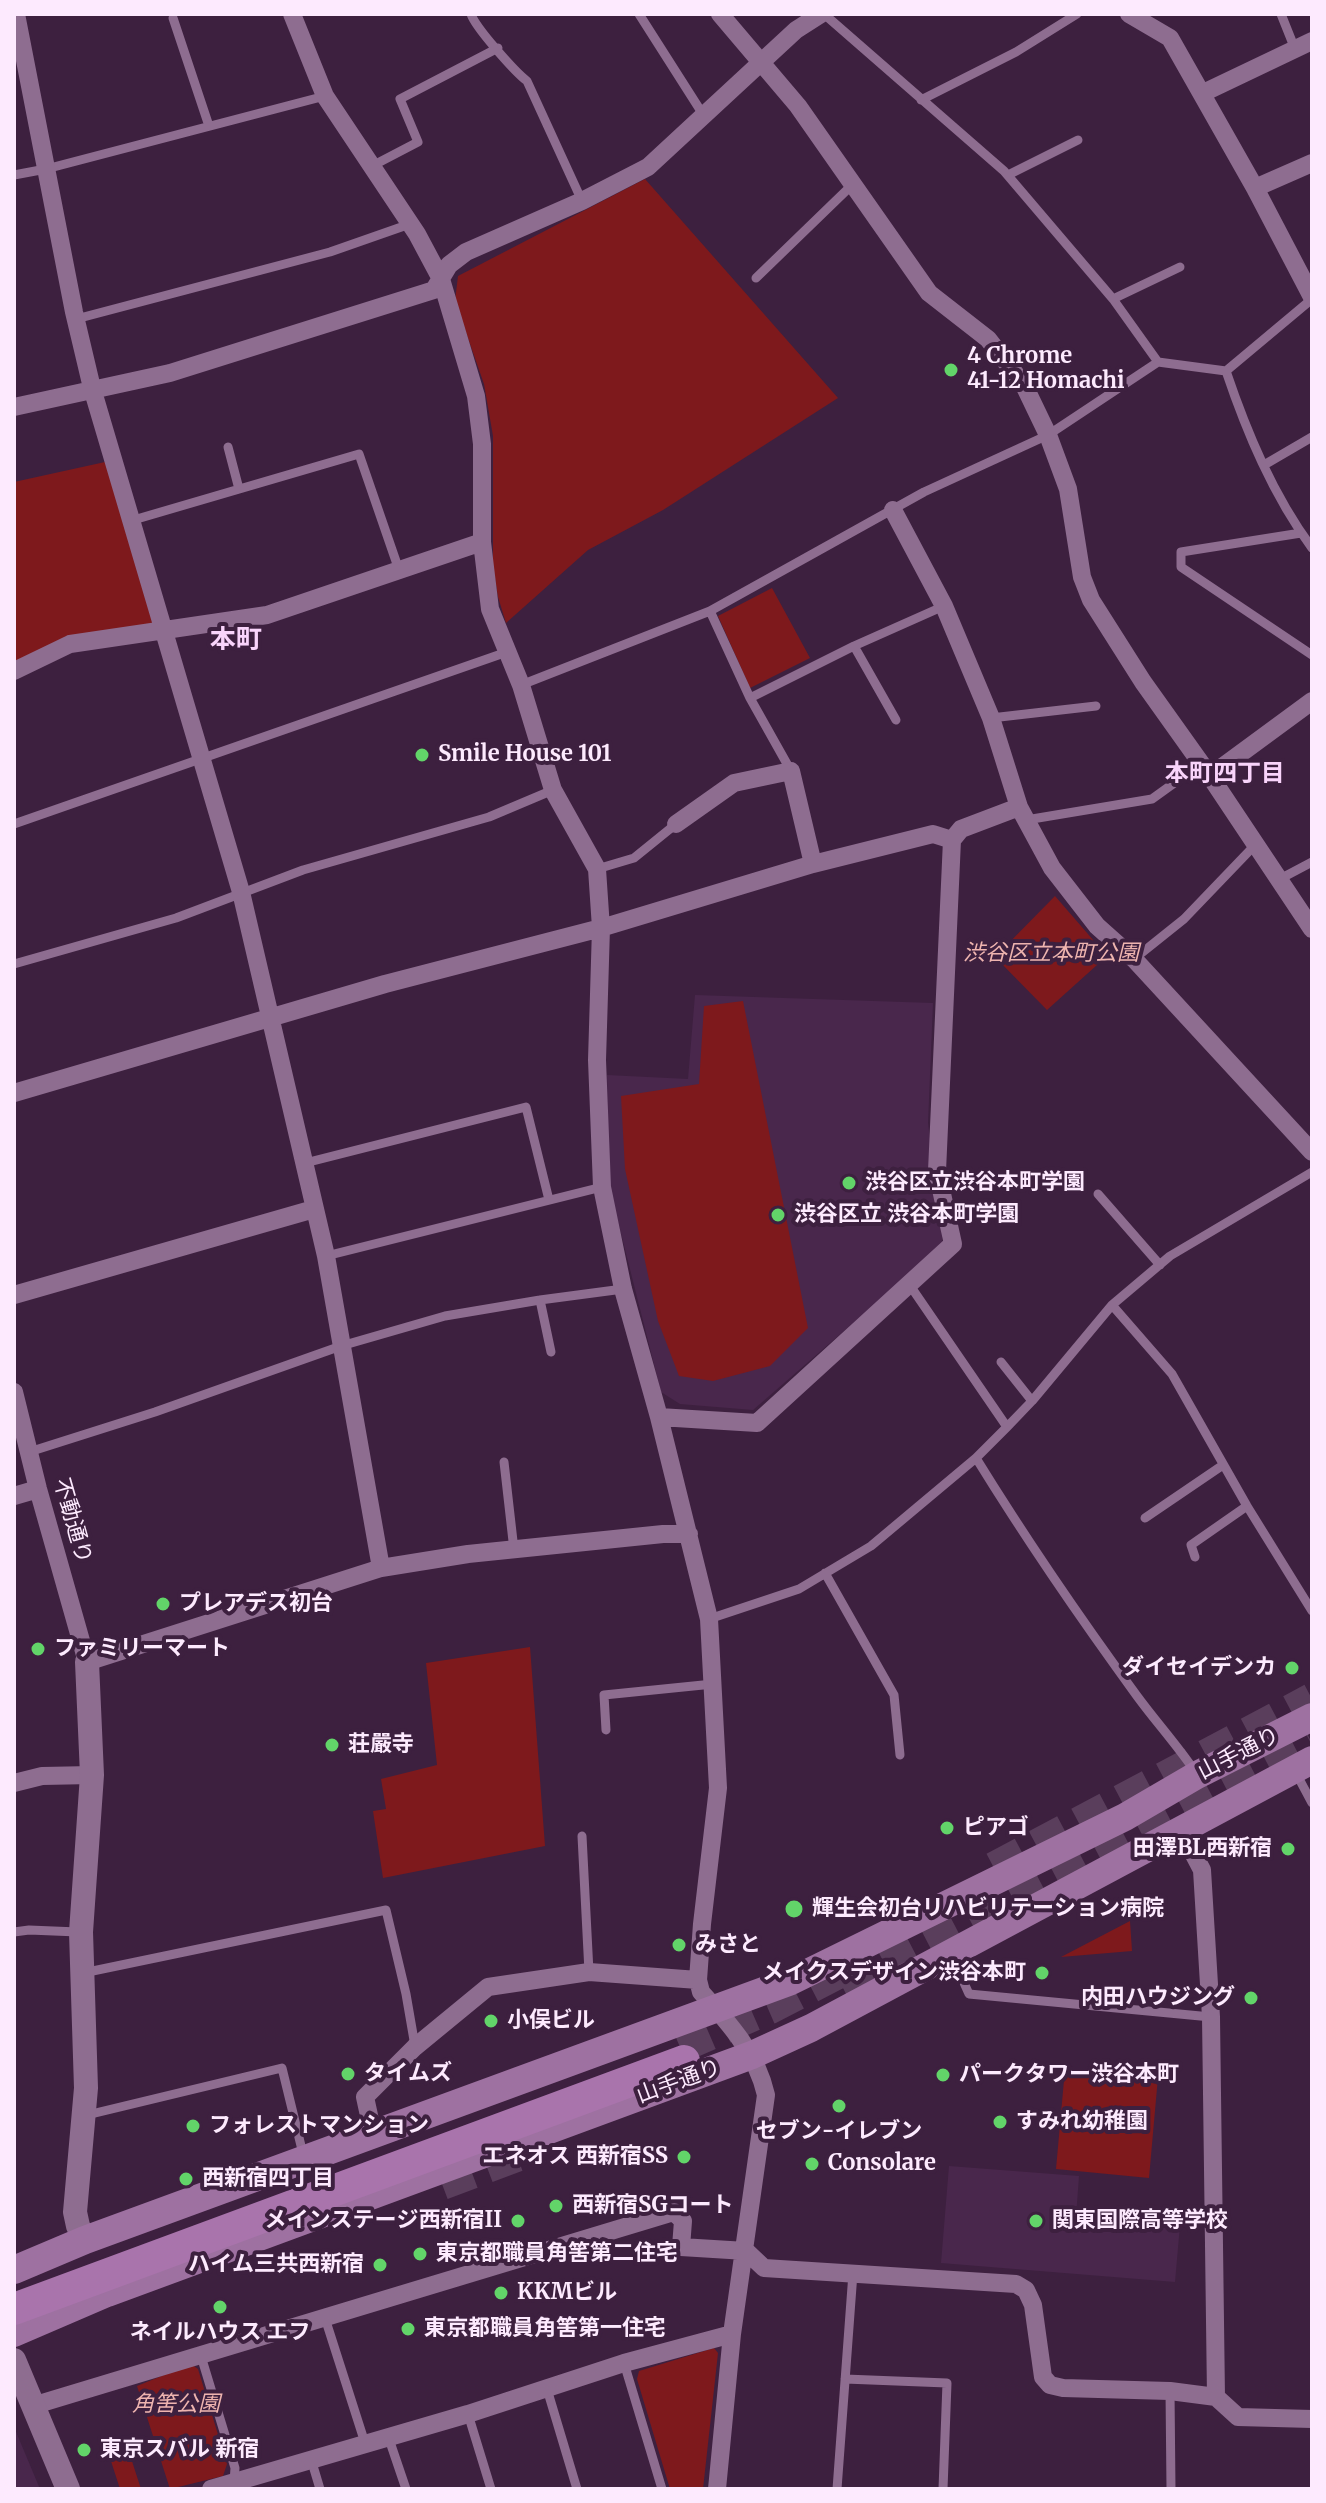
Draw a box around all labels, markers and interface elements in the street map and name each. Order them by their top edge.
place label: 4 Chrome 41-12 Homachi [967,344,1125,396]
marker: 4 Chrome 41-12 Homachi [942,361,960,379]
district label: 本町 [210,625,262,657]
place label: Smile House 101 [438,742,611,768]
marker: Smile House 101 [413,746,431,764]
district label: 本町四丁目 [1165,760,1285,788]
park label: 渋谷区立本町公園 [963,941,1139,967]
place label: 渋谷区立渋谷本町学園 [865,1170,1085,1196]
marker: 渋谷区立渋谷本町学園 [840,1174,858,1192]
place label: 渋谷区立 渋谷本町学園 [794,1202,1019,1228]
marker: 渋谷区立 渋谷本町学園 [769,1206,787,1224]
street label: 不動通り [47,1475,97,1567]
place label: プレアデス初台 [179,1591,333,1617]
marker: プレアデス初台 [154,1595,172,1613]
place label: ファミリーマート [54,1636,230,1662]
marker: ファミリーマート [29,1640,47,1658]
place label: ダイセイデンカ [1122,1655,1276,1681]
marker: ダイセイデンカ [1283,1659,1301,1677]
street label: 山手通り [1194,1722,1284,1786]
place label: 荘嚴寺 [348,1732,414,1758]
marker: 荘嚴寺 [323,1736,341,1754]
place label: ピアゴ [963,1815,1029,1841]
marker: ピアゴ [938,1819,956,1837]
place label: 田澤BL西新宿 [1133,1836,1272,1862]
marker: 田澤BL西新宿 [1279,1840,1297,1858]
place label: 輝生会初台リハビリテーション病院 [812,1896,1164,1922]
marker: 輝生会初台リハビリテーション病院 [783,1898,805,1920]
place label: みさと [695,1932,761,1958]
marker: みさと [670,1936,688,1954]
place label: メイクスデザイン渋谷本町 [762,1960,1026,1986]
marker: メイクスデザイン渋谷本町 [1033,1964,1051,1982]
place label: 内田ハウジング [1081,1985,1235,2011]
marker: 内田ハウジング [1242,1989,1260,2007]
place label: 小俣ビル [507,2008,595,2034]
marker: 小俣ビル [482,2012,500,2030]
street label: 山手通り [633,2055,725,2109]
place label: タイムズ [364,2061,452,2087]
place label: パークタワー渋谷本町 [959,2062,1179,2088]
marker: タイムズ [339,2065,357,2083]
marker: パークタワー渋谷本町 [934,2066,952,2084]
marker: セブン-イレブン [830,2097,848,2115]
place label: すみれ幼稚園 [1016,2109,1148,2135]
place label: フォレストマンション [209,2113,429,2139]
marker: すみれ幼稚園 [991,2113,1009,2131]
marker: フォレストマンション [184,2117,202,2135]
place label: セブン-イレブン [756,2119,922,2145]
place label: エネオス 西新宿SS [482,2144,668,2170]
marker: エネオス 西新宿SS [675,2148,693,2166]
place label: Consolare [828,2151,936,2177]
marker: Consolare [803,2155,821,2173]
place label: 西新宿四丁目 [202,2166,334,2192]
marker: 西新宿四丁目 [177,2170,195,2188]
place label: 西新宿SGコート [572,2193,734,2219]
marker: 西新宿SGコート [547,2197,565,2215]
place label: メインステージ西新宿II [264,2208,502,2234]
place label: 関東国際高等学校 [1052,2208,1228,2234]
marker: メインステージ西新宿II [509,2212,527,2230]
marker: 関東国際高等学校 [1027,2212,1045,2230]
place label: 東京都職員角筈第二住宅 [436,2241,678,2267]
marker: 東京都職員角筈第二住宅 [411,2245,429,2263]
place label: ハイム三共西新宿 [188,2252,364,2278]
marker: ハイム三共西新宿 [371,2256,389,2274]
place label: KKMビル [517,2280,617,2306]
marker: KKMビル [492,2284,510,2302]
marker: ネイルハウス エフ [211,2298,229,2316]
place label: 東京都職員角筈第一住宅 [424,2316,666,2342]
place label: ネイルハウス エフ [129,2320,311,2346]
marker: 東京都職員角筈第一住宅 [399,2320,417,2338]
park label: 角筈公園 [132,2392,220,2418]
place label: 東京スバル 新宿 [100,2437,259,2463]
marker: 東京スバル 新宿 [75,2441,93,2459]

